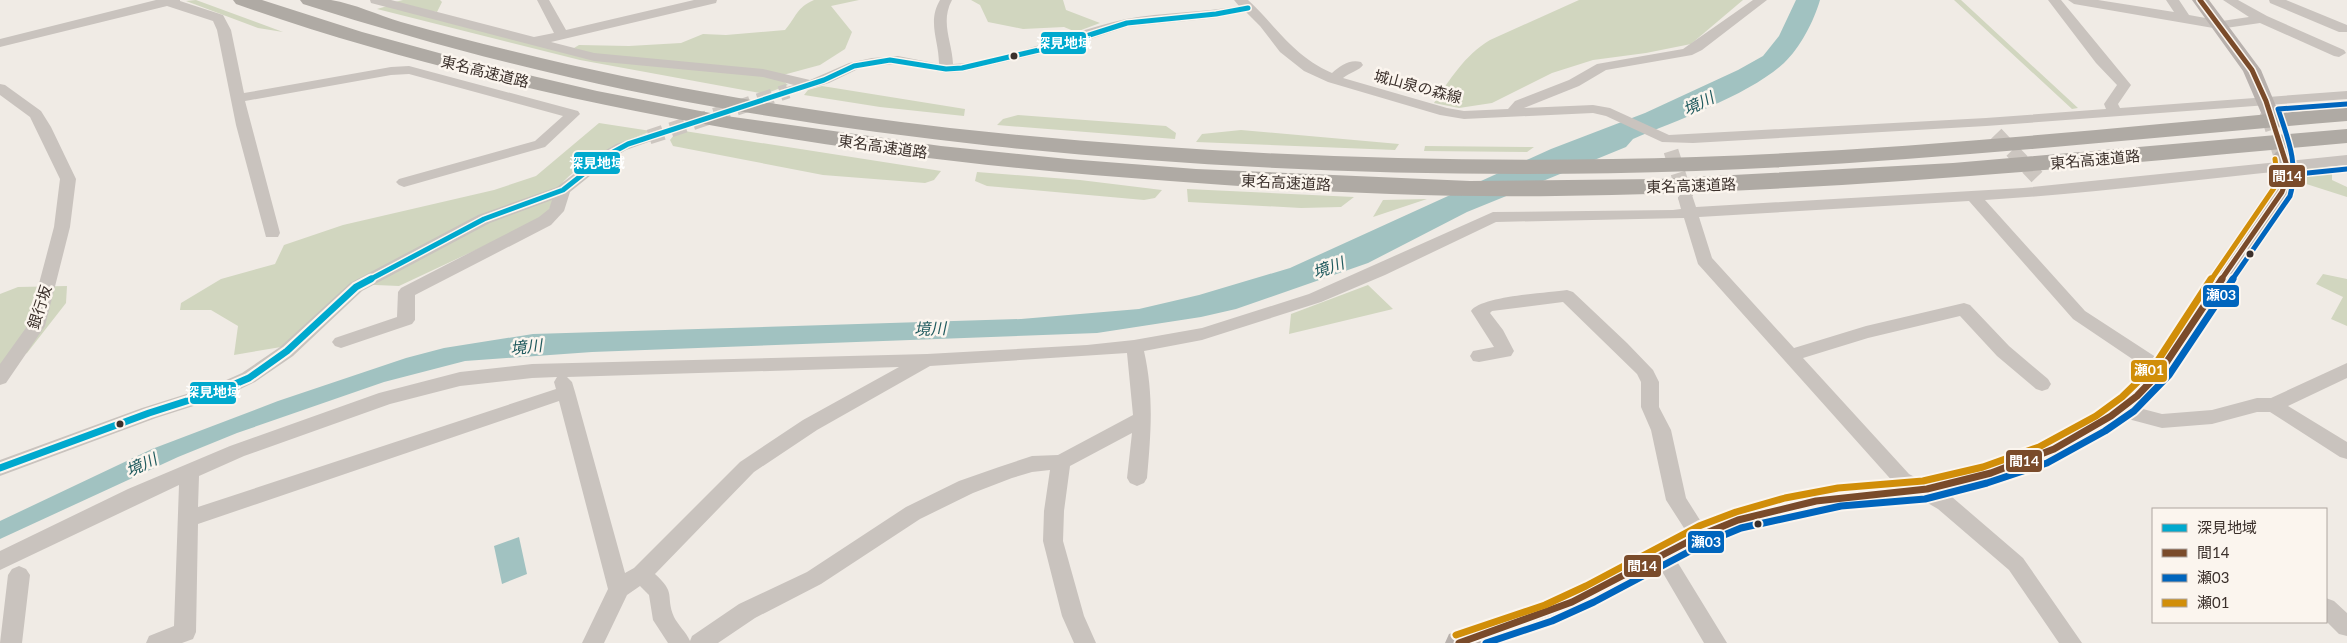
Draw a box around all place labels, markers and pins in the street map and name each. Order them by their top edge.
unlabelled marker [1009,51,1019,61]
unlabelled marker [2245,249,2255,259]
unlabelled marker [115,419,125,429]
unlabelled marker [1753,519,1763,529]

